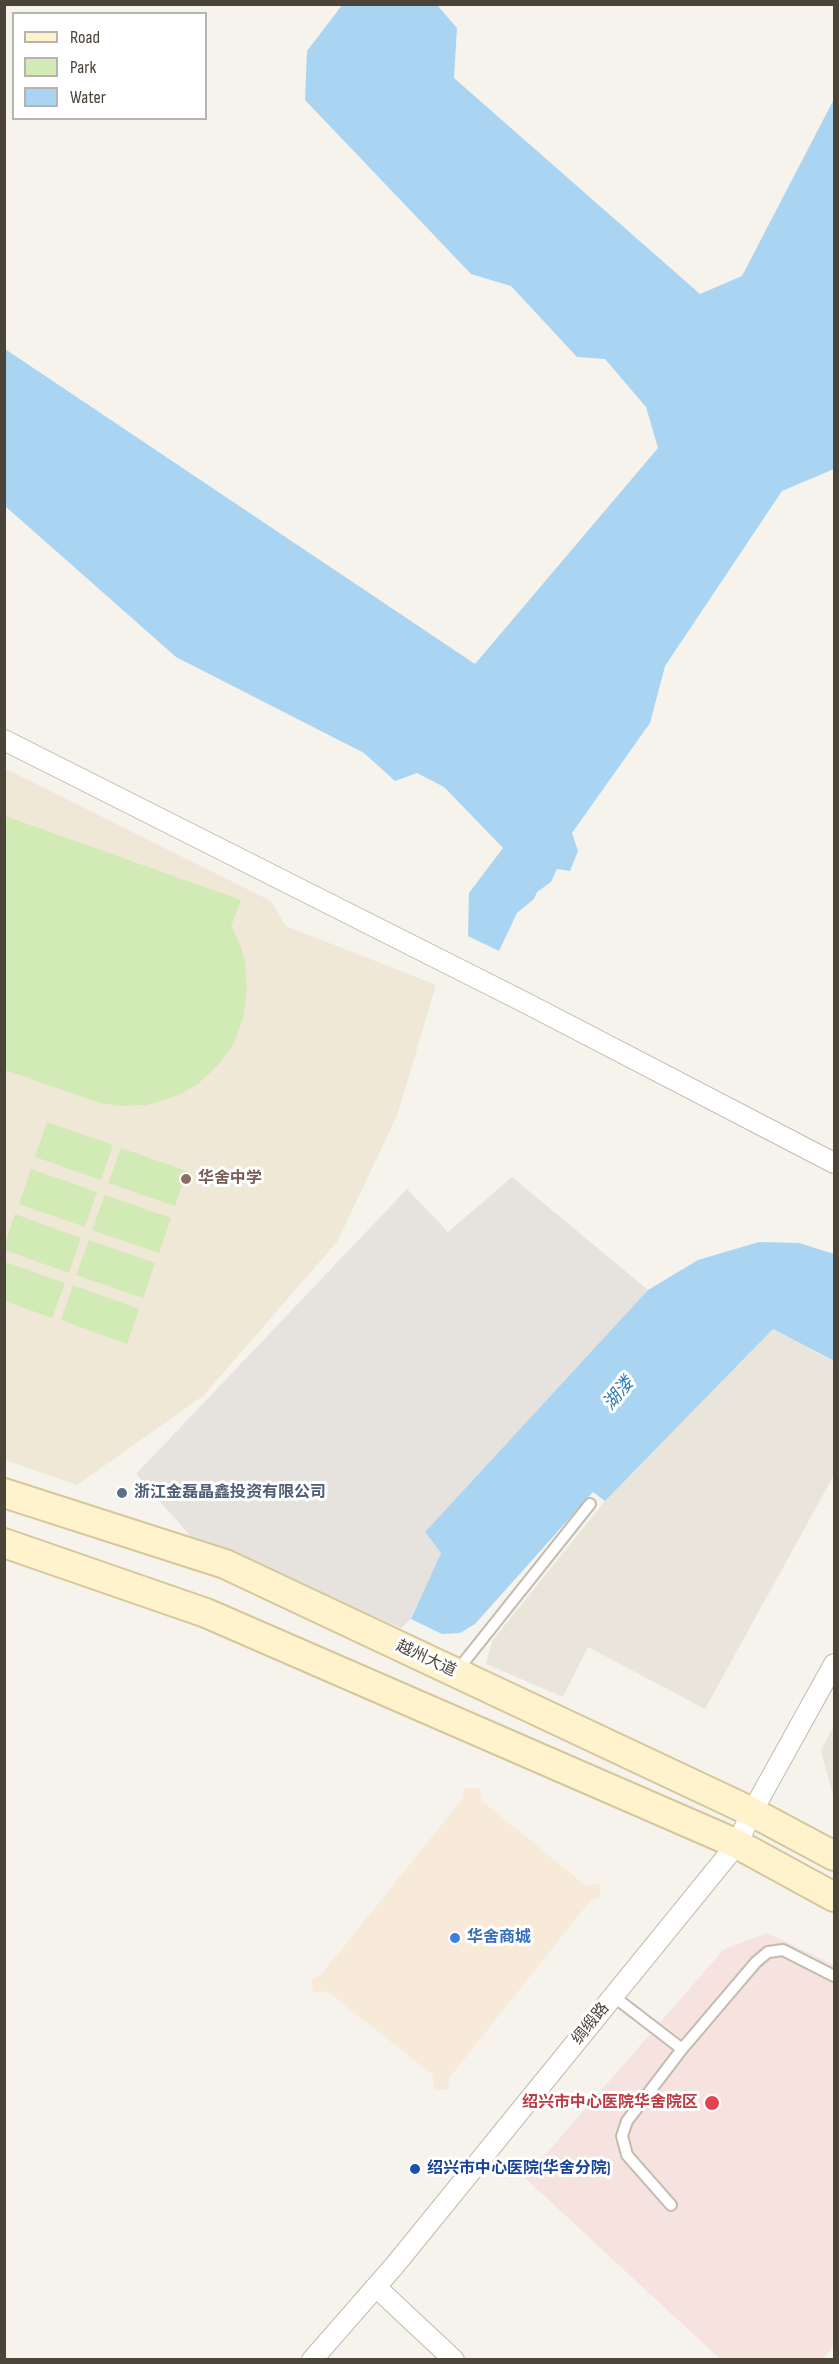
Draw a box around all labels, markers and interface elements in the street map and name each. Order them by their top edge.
legend [12,12,207,120]
text: Road [70,27,100,48]
text: Park [70,57,96,78]
text: Water [70,87,106,108]
place label: 华舍中学 [198,1169,262,1189]
marker: 华舍中学 [179,1172,193,1186]
water label: 湖溇 [599,1373,639,1415]
place label: 浙江金磊晶鑫投资有限公司 [134,1483,326,1503]
marker: 浙江金磊晶鑫投资有限公司 [115,1486,129,1500]
street label: 越州大道 [393,1637,459,1681]
place label: 华舍商城 [467,1928,531,1948]
marker: 华舍商城 [448,1931,462,1945]
street label: 绸缎路 [568,1999,614,2049]
place label: 绍兴市中心医院华舍院区 [522,2093,698,2113]
marker: 绍兴市中心医院华舍院区 [703,2094,721,2112]
place label: 绍兴市中心医院(华舍分院) [427,2159,610,2179]
marker: 绍兴市中心医院(华舍分院) [408,2162,422,2176]

